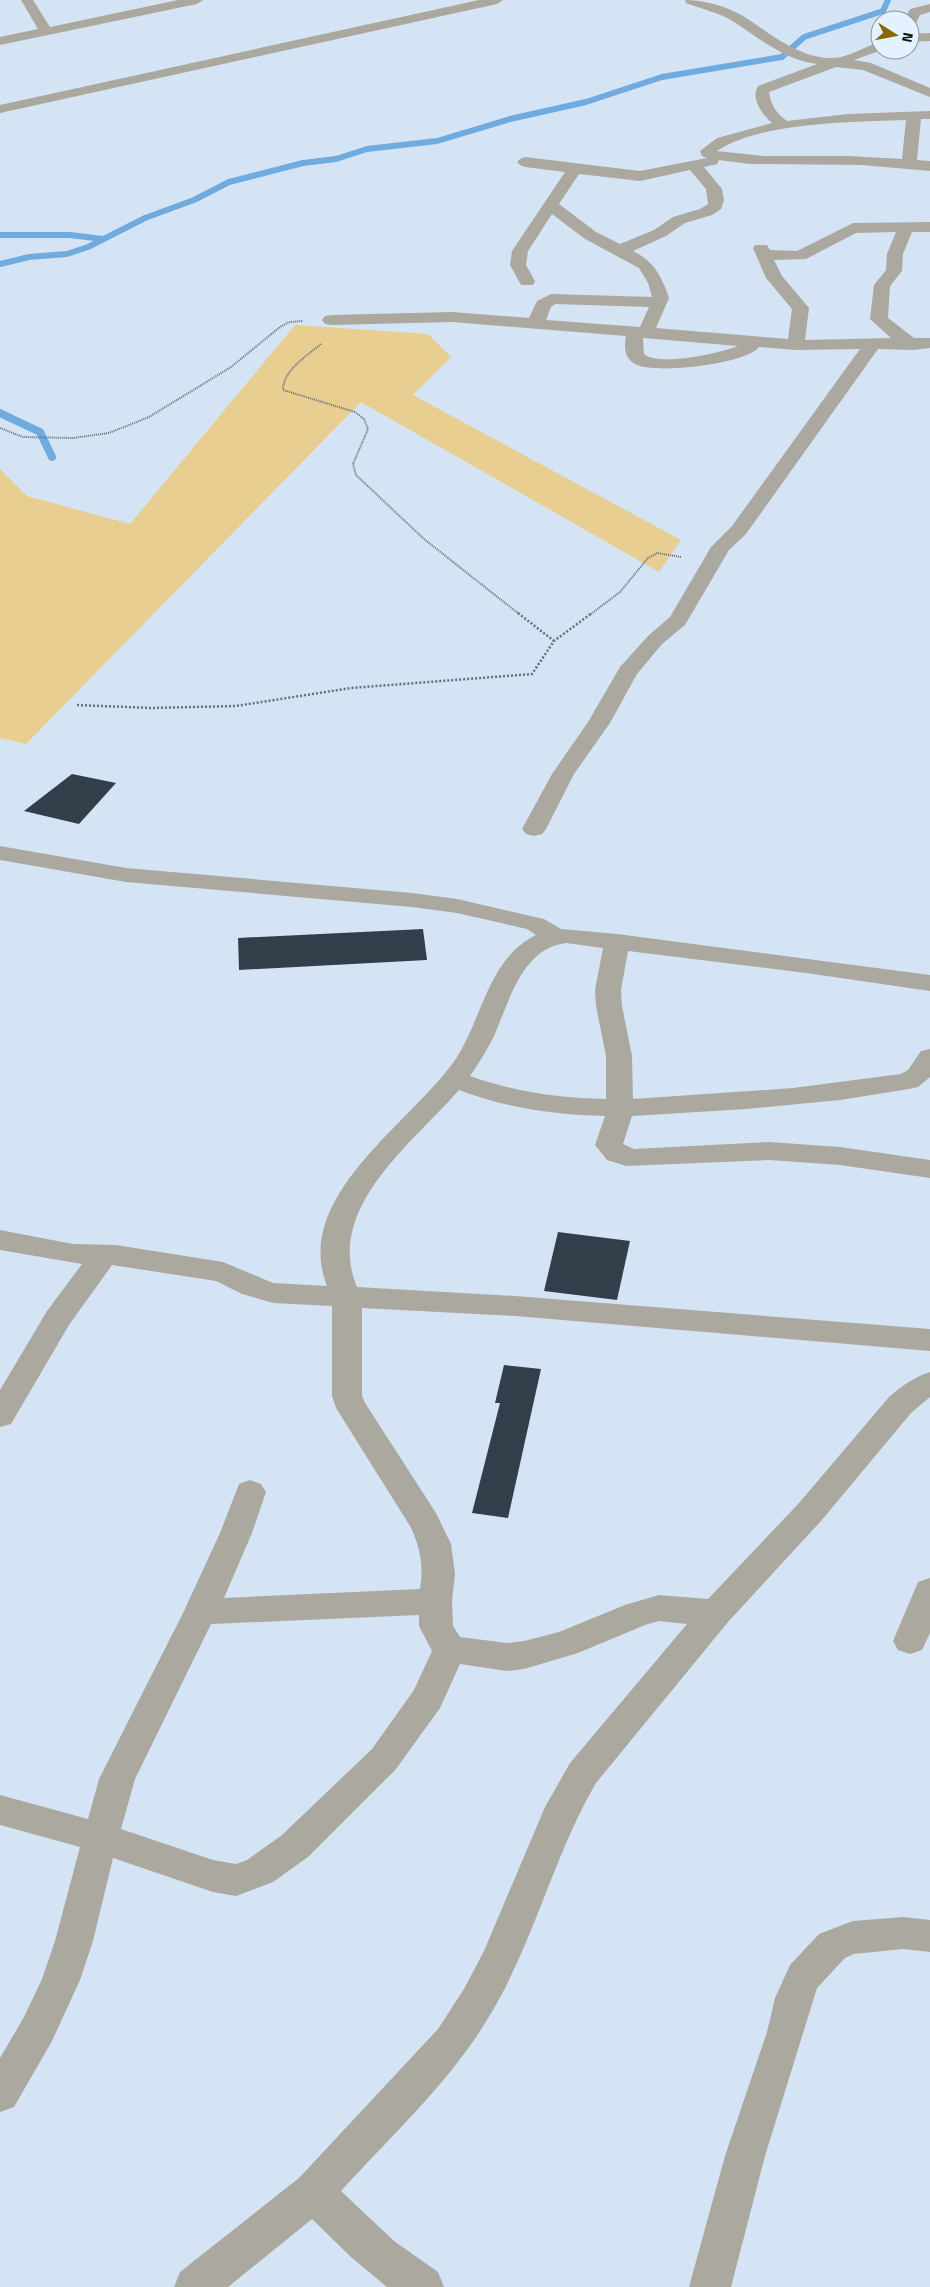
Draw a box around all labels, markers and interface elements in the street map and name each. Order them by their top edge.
north arrow [870,10,920,60]
text: N [897,31,919,44]

